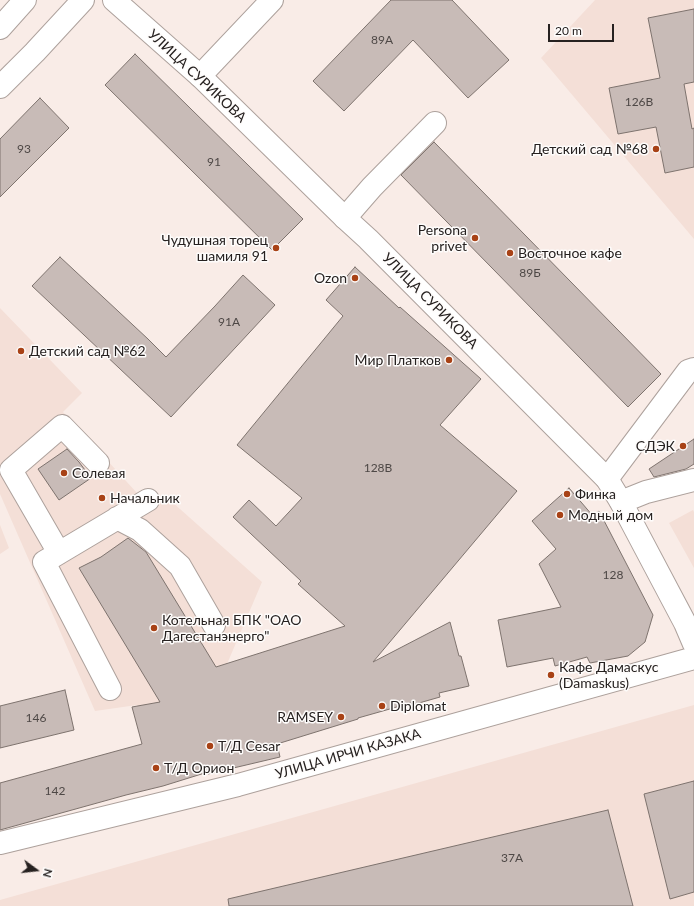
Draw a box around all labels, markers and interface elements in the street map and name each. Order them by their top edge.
scale bar [550,16,616,42]
text: 20 m [555,23,582,38]
street label: УЛИЦА СУРИКОВА [144,26,250,126]
house number: 89А [371,33,393,47]
house number: 126В [625,95,653,109]
place label: Детский сад №68 [531,141,648,157]
house number: 93 [17,142,31,156]
marker: Детский сад №68 [651,144,661,154]
house number: 91 [207,155,221,169]
place label: Persona privet [418,222,467,254]
place label: Чудушная торец шамиля 91 [162,232,268,264]
marker: Persona privet [470,233,480,243]
marker: Чудушная торец шамиля 91 [271,243,281,253]
place label: Восточное кафе [518,245,622,261]
marker: Восточное кафе [505,248,515,258]
street label: УЛИЦА СУРИКОВА [379,250,481,352]
house number: 89Б [519,266,541,280]
place label: Ozon [314,270,347,286]
marker: Ozon [350,273,360,283]
house number: 91А [218,315,240,329]
place label: Детский сад №62 [29,343,146,359]
marker: Детский сад №62 [16,346,26,356]
place label: Мир Платков [355,352,441,368]
marker: Мир Платков [444,355,454,365]
place label: СДЭК [636,438,675,454]
marker: СДЭК [678,441,688,451]
house number: 128В [364,461,392,475]
place label: Солевая [72,465,125,481]
marker: Солевая [59,468,69,478]
place label: Финка [575,486,616,502]
marker: Финка [562,489,572,499]
place label: Начальник [110,490,180,506]
marker: Начальник [97,493,107,503]
place label: Модный дом [568,507,653,523]
marker: Модный дом [555,510,565,520]
house number: 128 [603,568,623,582]
place label: Котельная БПК "ОАО Дагестанэнерго" [162,612,301,644]
marker: Котельная БПК "ОАО Дагестанэнерго" [149,623,159,633]
place label: Кафе Дамаскус (Damaskus) [559,659,658,692]
marker: Кафе Дамаскус (Damaskus) [546,670,556,680]
place label: Diplomat [390,698,446,714]
marker: Diplomat [377,701,387,711]
place label: RAMSEY [277,709,333,725]
house number: 146 [26,711,46,725]
marker: RAMSEY [336,712,346,722]
street label: УЛИЦА ИРЧИ КАЗАКА [273,725,423,783]
place label: Т/Д Cesar [218,738,280,754]
marker: Т/Д Cesar [205,741,215,751]
place label: Т/Д Орион [164,760,234,776]
marker: Т/Д Орион [151,763,161,773]
house number: 142 [45,784,65,798]
north arrow [16,850,56,890]
house number: 37А [501,851,523,865]
text: N [41,867,55,879]

